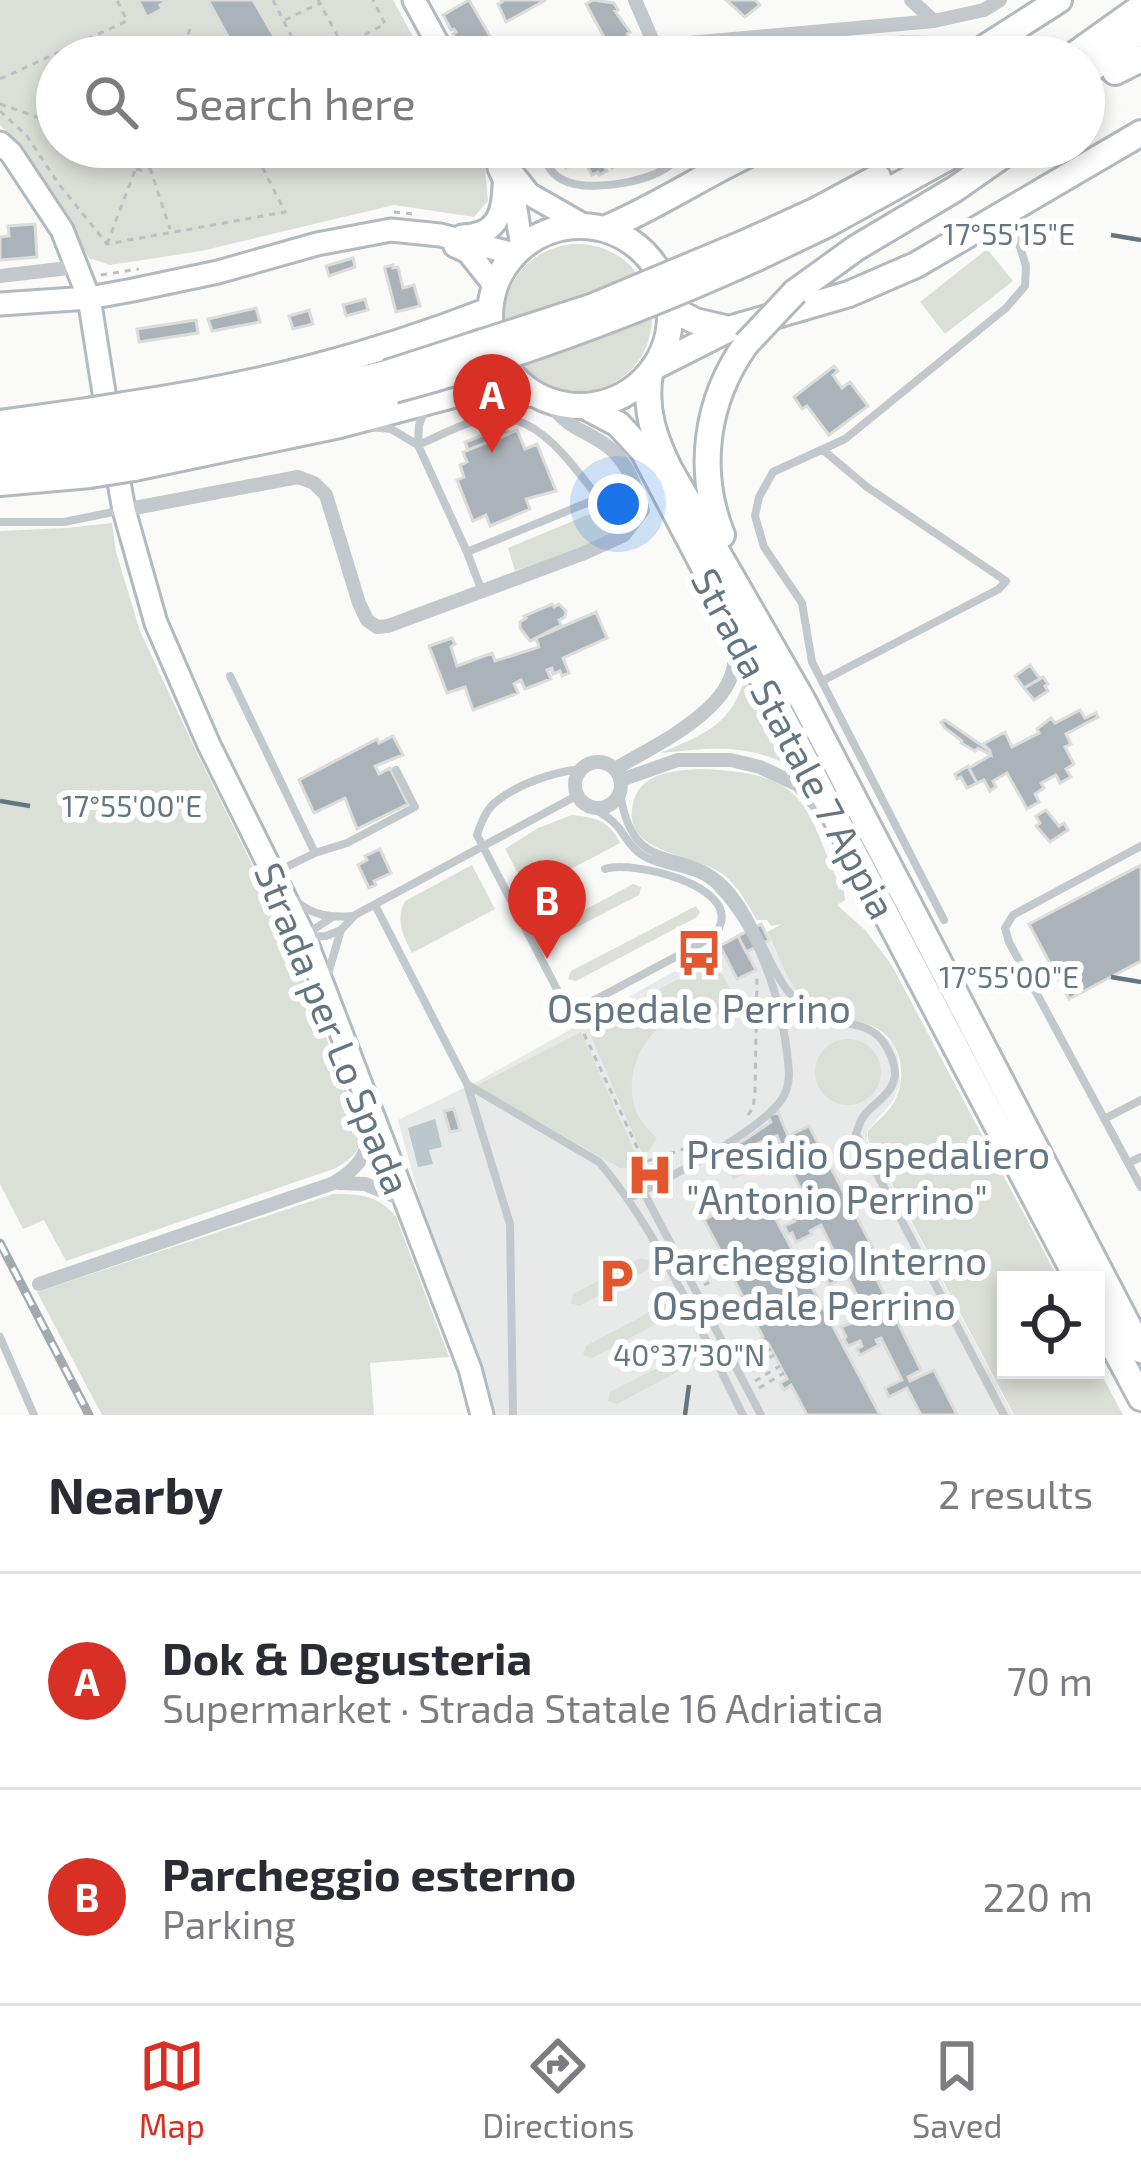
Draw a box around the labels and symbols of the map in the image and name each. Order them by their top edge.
text: 17°55'15"E [943,215,1075,251]
pin: A [453,354,531,453]
your location [588,474,648,534]
street label: Strada Statale 7 Appia [683,560,907,926]
text: 17°55'00"E [62,787,202,823]
street label: Strada per Lo Spada [246,855,422,1201]
pin: B [508,860,586,959]
bus stop icon: Ospedale Perrino [674,928,724,978]
text: 17°55'00"E [939,958,1079,994]
place label: Ospedale Perrino [547,984,851,1031]
place label: Presidio Ospedaliero "Antonio Perrino" [686,1130,1050,1222]
hospital icon: Presidio Ospedaliero "Antonio Perrino" [625,1150,675,1200]
place label: Parcheggio Interno Ospedale Perrino [652,1236,987,1328]
parking icon: Parcheggio Interno Ospedale Perrino [591,1256,641,1306]
text: 40°37'30"N [613,1336,765,1372]

